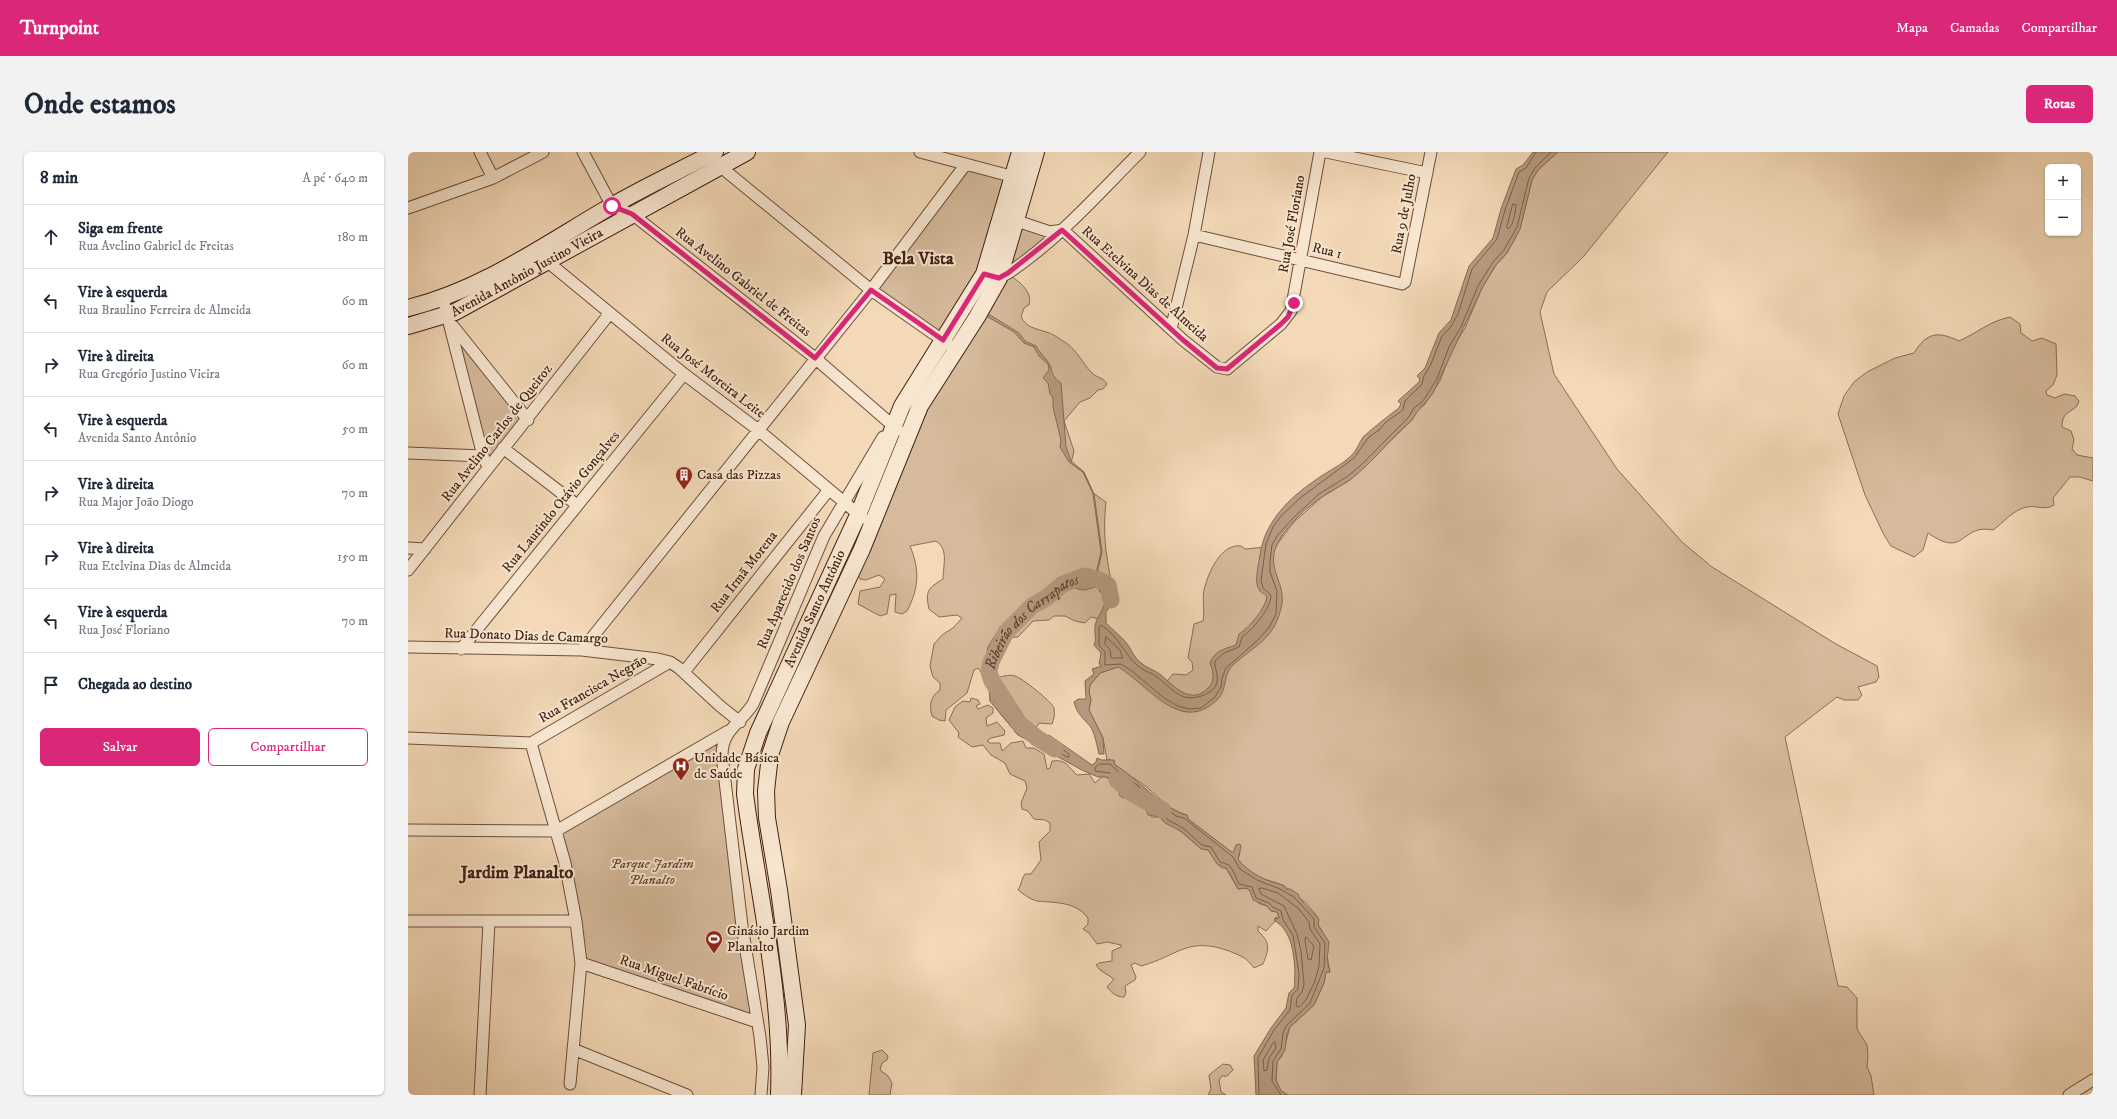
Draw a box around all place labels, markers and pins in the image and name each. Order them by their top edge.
building icon: Casa das Pizzas [674,465,694,490]
place label: Casa das Pizzas [697,466,781,484]
place label: Unidade Básica de Saúde [694,749,779,783]
hospital icon: Unidade Básica de Saúde [671,756,691,781]
place label: Ginásio Jardim Planalto [727,922,810,956]
sports icon: Ginásio Jardim Planalto [704,929,724,954]

